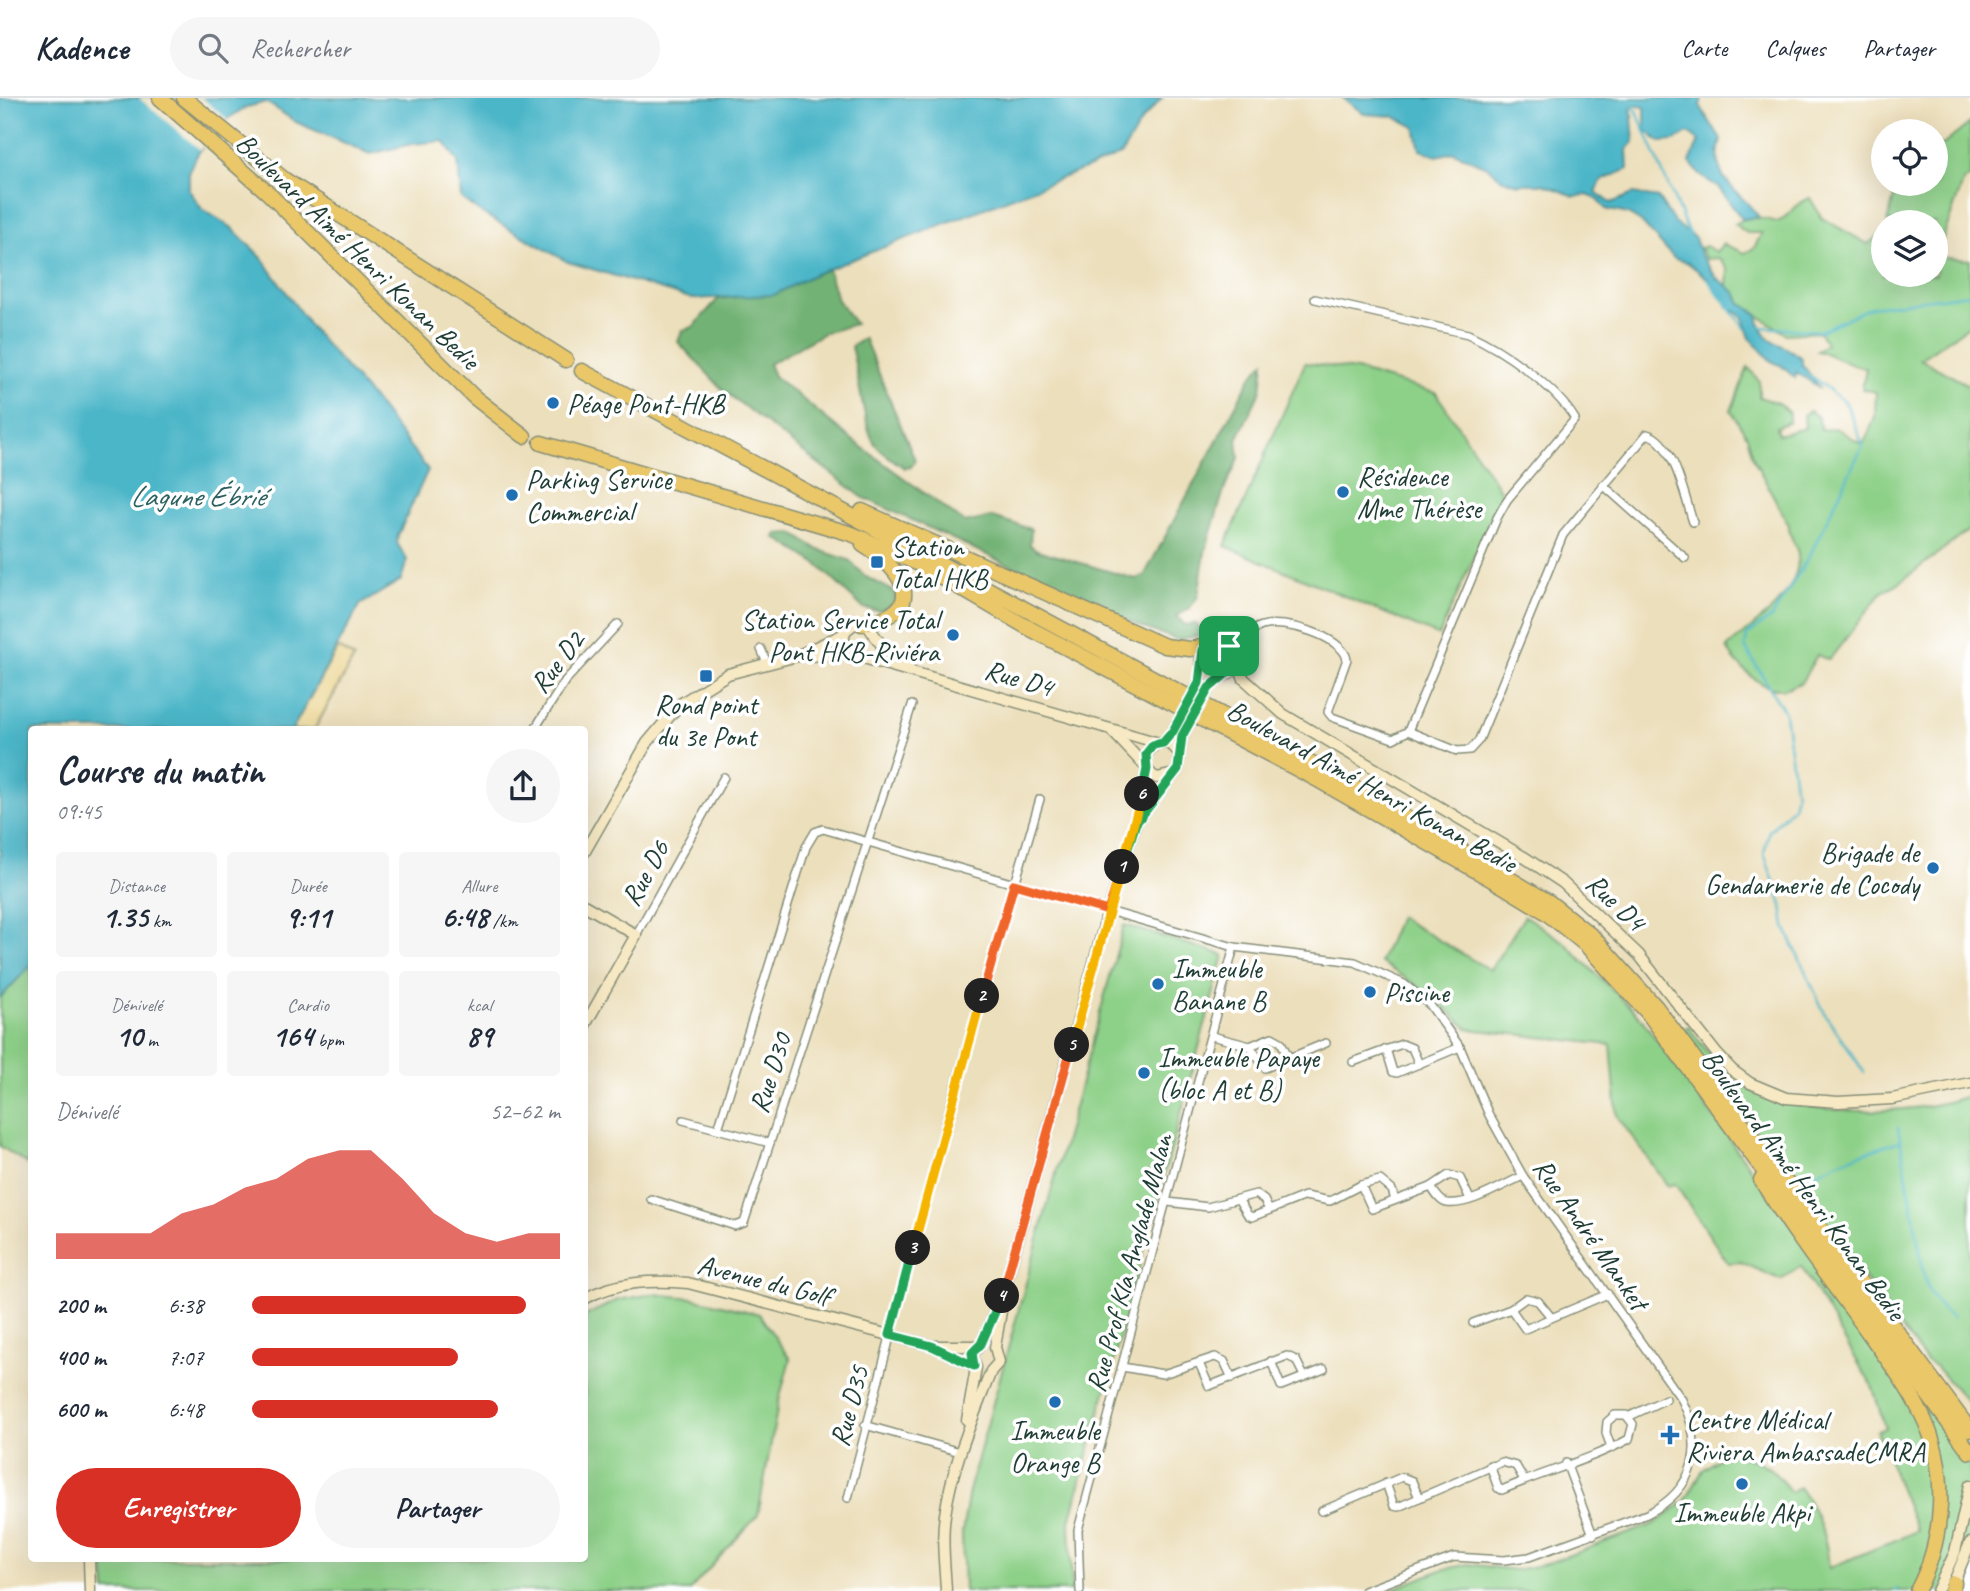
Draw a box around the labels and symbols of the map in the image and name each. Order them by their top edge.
street label: Boulevard Aimé Henri Konan Bedie [229,125,489,378]
place label: Péage Pont-HKB [567,386,727,421]
marker: Péage Pont-HKB [545,395,561,411]
place label: Résidence Mme Thérèse [1357,459,1483,526]
place label: Parking Service Commercial [526,462,673,529]
water label: Lagune Ébrié [130,477,272,515]
marker: Résidence Mme Thérèse [1335,484,1351,500]
marker: Parking Service Commercial [504,487,520,503]
place label: Station Total HKB [891,529,990,596]
marker: Station Total HKB [869,554,885,570]
place label: Station Service Total Pont HKB-Riviéra [741,602,944,669]
pin [1199,616,1259,676]
street label: Rue D2 [522,622,594,700]
marker: Station Service Total Pont HKB-Riviéra [945,627,961,643]
street label: Rue D4 [981,652,1059,705]
marker: Rond point du 3e Pont [698,668,714,684]
place label: Rond point du 3e Pont [655,687,760,754]
street label: Boulevard Aimé Henri Konan Bedie [1221,692,1525,881]
pin: 6 [1124,776,1160,812]
street label: Rue D6 [613,833,678,912]
place label: Brigade de Gendarmerie de Cocody [1705,835,1921,902]
pin: 1 [1104,850,1140,884]
marker: Brigade de Gendarmerie de Cocody [1925,860,1941,876]
street label: Rue D4 [1579,866,1655,940]
place label: Immeuble Banane B [1172,951,1268,1018]
place label: Piscine [1384,975,1451,1010]
marker: Immeuble Banane B [1150,976,1166,992]
pin: 2 [964,978,1000,1014]
marker: Piscine [1362,984,1378,1000]
street label: Rue D30 [741,1026,800,1117]
pin: 5 [1054,1028,1090,1062]
place label: Immeuble Papaye (bloc A et B) [1158,1040,1321,1107]
street label: Boulevard Aimé Henri Konan Bedie [1694,1043,1915,1329]
marker: Immeuble Papaye (bloc A et B) [1136,1065,1152,1081]
street label: Rue Prof Kla Anglade Malan [1078,1129,1181,1396]
street label: Rue André Manket [1526,1151,1658,1320]
pin: 3 [895,1230,930,1266]
street label: Avenue du Golf [694,1247,840,1315]
pin: 4 [984,1278,1020,1314]
street label: Rue D35 [822,1361,877,1450]
marker: Immeuble Orange B [1047,1394,1063,1410]
place label: Centre Médical Riviera AmbassadeCMRA [1686,1402,1926,1469]
place label: Immeuble Orange B [1010,1413,1102,1480]
marker: Centre Médical Riviera AmbassadeCMRA [1660,1425,1680,1445]
marker: Immeuble Akpi [1734,1476,1750,1492]
place label: Immeuble Akpi [1674,1495,1814,1530]

